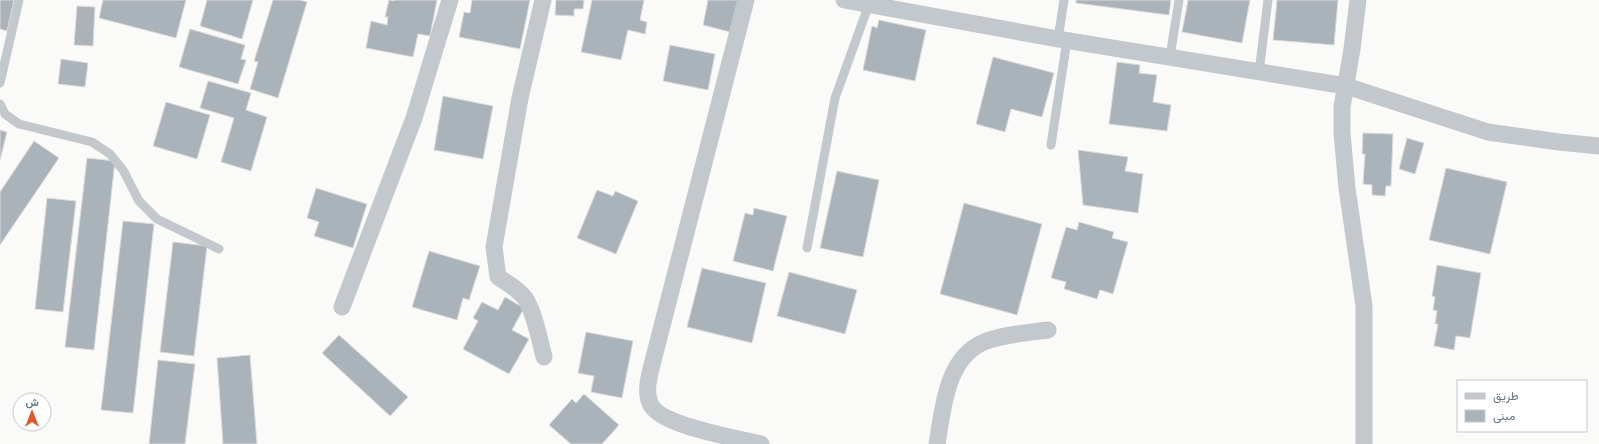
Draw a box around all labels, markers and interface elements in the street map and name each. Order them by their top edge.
legend [1457,380,1587,432]
text: طريق [1493,389,1519,404]
north arrow [12,392,52,432]
text: ش [25,396,39,409]
text: مبنى [1493,409,1515,424]

